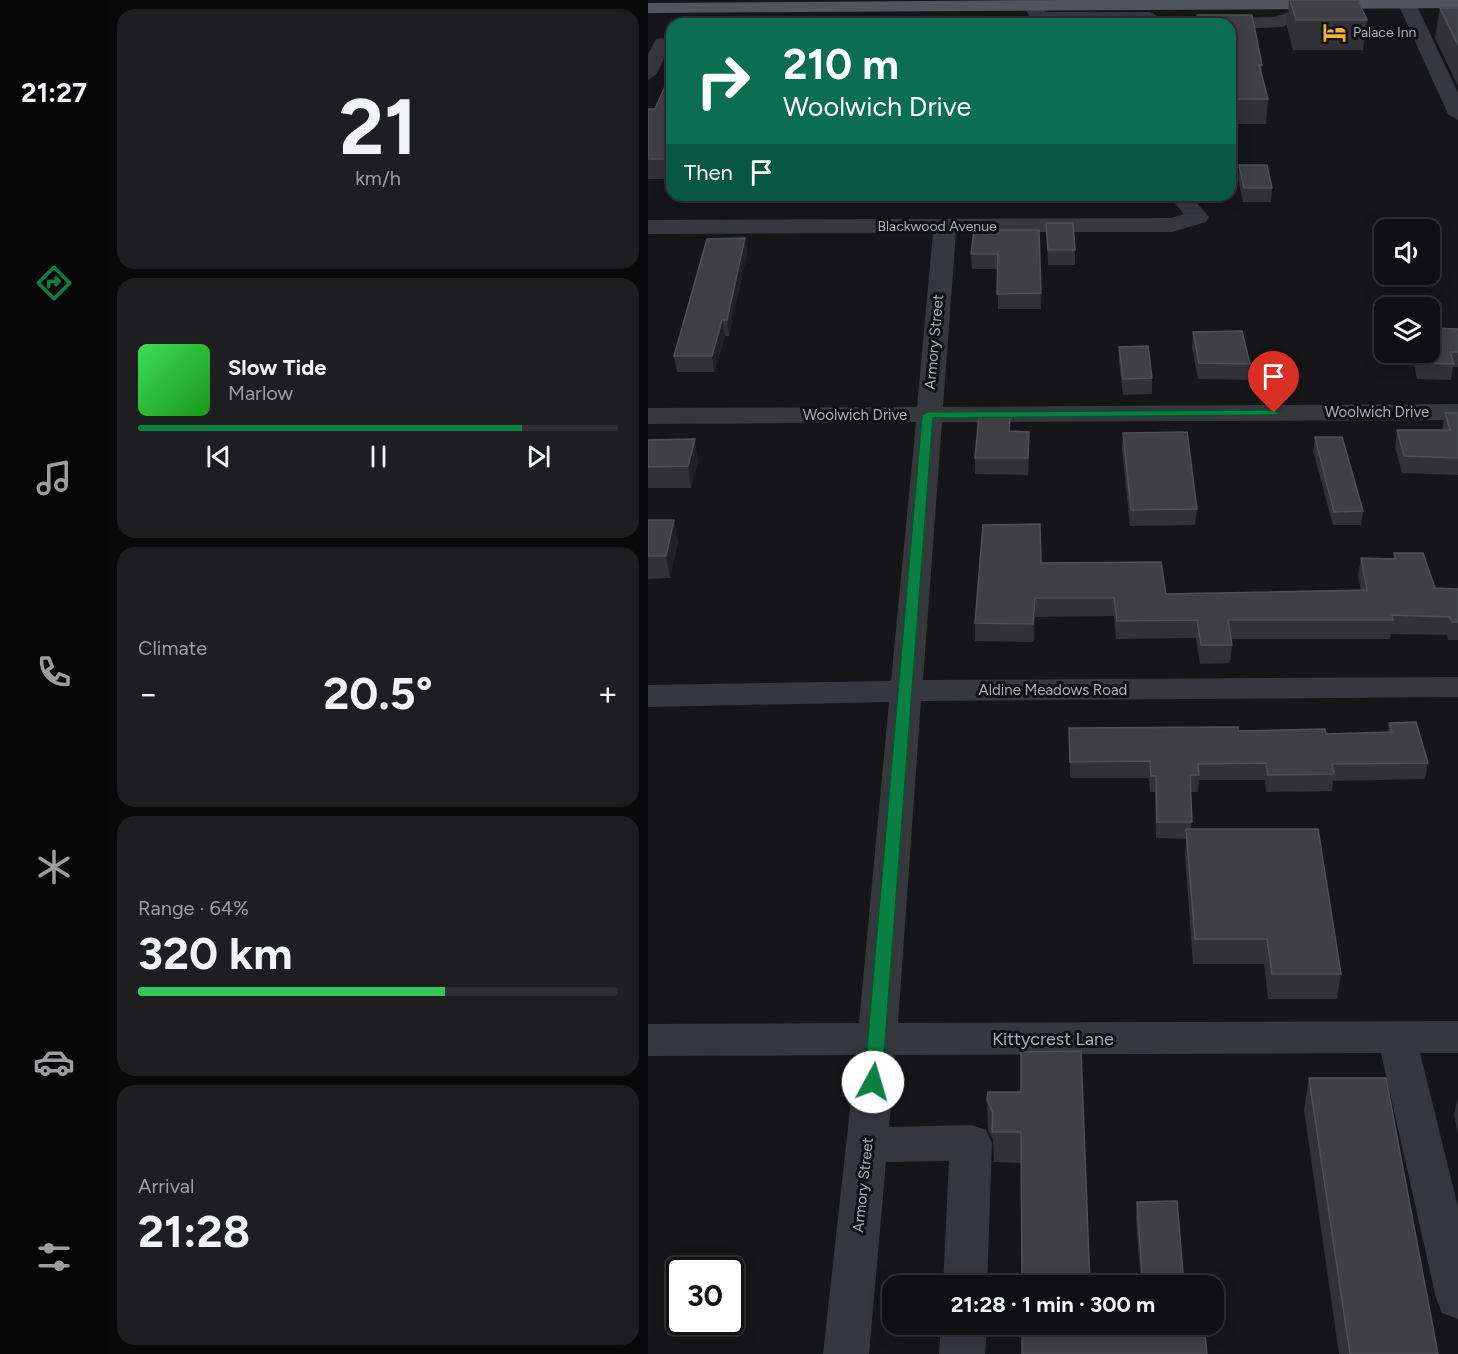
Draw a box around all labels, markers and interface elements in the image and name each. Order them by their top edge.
hotel icon: Palace Inn [1322,19,1348,45]
place label: Palace Inn [1353,24,1417,41]
text: 210 m [783,39,899,90]
icon: right [684,42,762,120]
text: 21:27 [21,76,87,109]
text: 21 [339,80,417,174]
text: Woolwich Drive [783,90,971,123]
icon: arrive [745,156,778,189]
text: Then [684,159,733,186]
text: km/h [355,166,401,190]
street label: Blackwood Avenue [877,218,997,235]
map controls [1374,219,1440,363]
button: sound [1374,219,1440,285]
icon: directions [33,262,75,304]
street label: Armory Street [921,293,947,390]
button: layers [1374,297,1440,363]
pin [1248,351,1299,413]
text: Slow Tide [228,354,327,381]
icon: arrive [1257,360,1290,393]
text: Marlow [228,381,293,405]
street label: Woolwich Drive [1325,403,1429,421]
street label: Woolwich Drive [803,406,907,424]
icon: previous [202,440,235,473]
icon: pause [362,440,395,473]
icon: next [522,440,555,473]
icon: music [33,457,75,499]
text: Climate [138,636,207,660]
icon: phone [33,651,75,693]
text: 20.5° [323,666,433,720]
text: − [138,674,159,713]
text: + [597,674,618,713]
street label: Aldine Meadows Road [979,681,1127,699]
icon: climate [33,846,75,888]
text: Range · 64% [138,896,249,920]
text: 320 km [138,926,292,980]
street label: Kittycrest Lane [992,1028,1114,1050]
icon: car [33,1041,75,1083]
position arrow [841,1050,905,1114]
street label: Armory Street [849,1136,877,1233]
text: Arrival [138,1174,194,1198]
text: 21:28 [138,1204,250,1258]
icon: filters [33,1236,75,1278]
speed limit sign: 30 [666,1257,744,1335]
text: 21:28 · 1 min · 300 m [951,1291,1155,1318]

